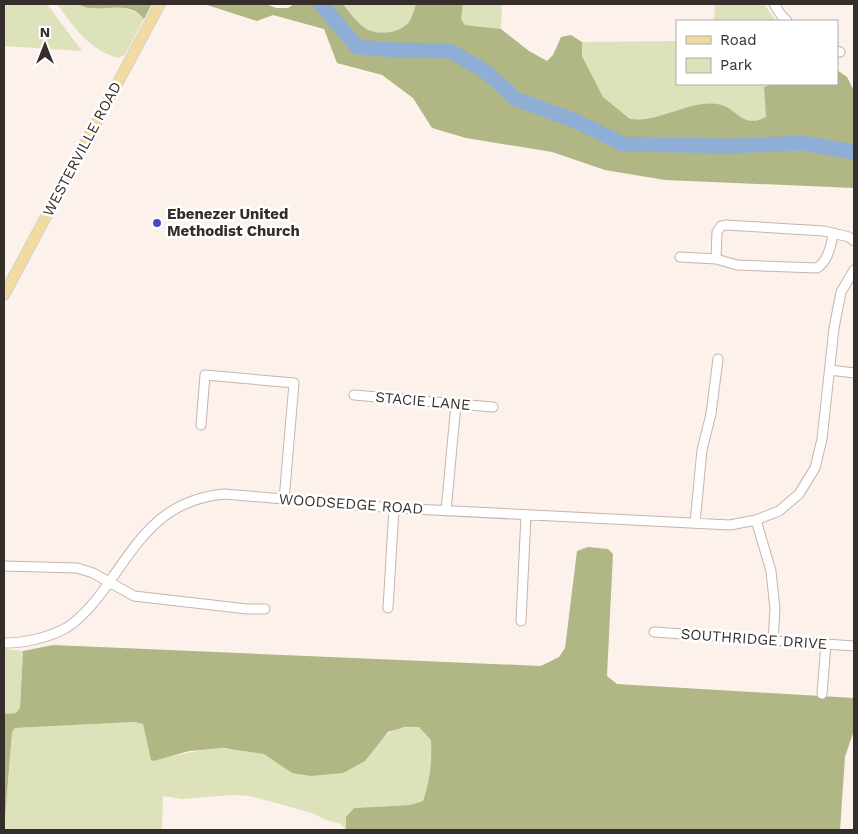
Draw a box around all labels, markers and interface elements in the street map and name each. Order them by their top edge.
north arrow [20,20,70,70]
legend [676,20,838,85]
text: N [40,24,50,40]
text: Road [720,31,757,49]
text: Park [720,56,753,74]
street label: WESTERVILLE ROAD [39,79,125,219]
place label: Ebenezer United Methodist Church [167,205,300,240]
marker: Ebenezer United Methodist Church [151,217,163,229]
street label: STACIE LANE [375,388,471,414]
street label: WOODSEDGE ROAD [278,490,424,518]
street label: SOUTHRIDGE DRIVE [680,625,828,653]

